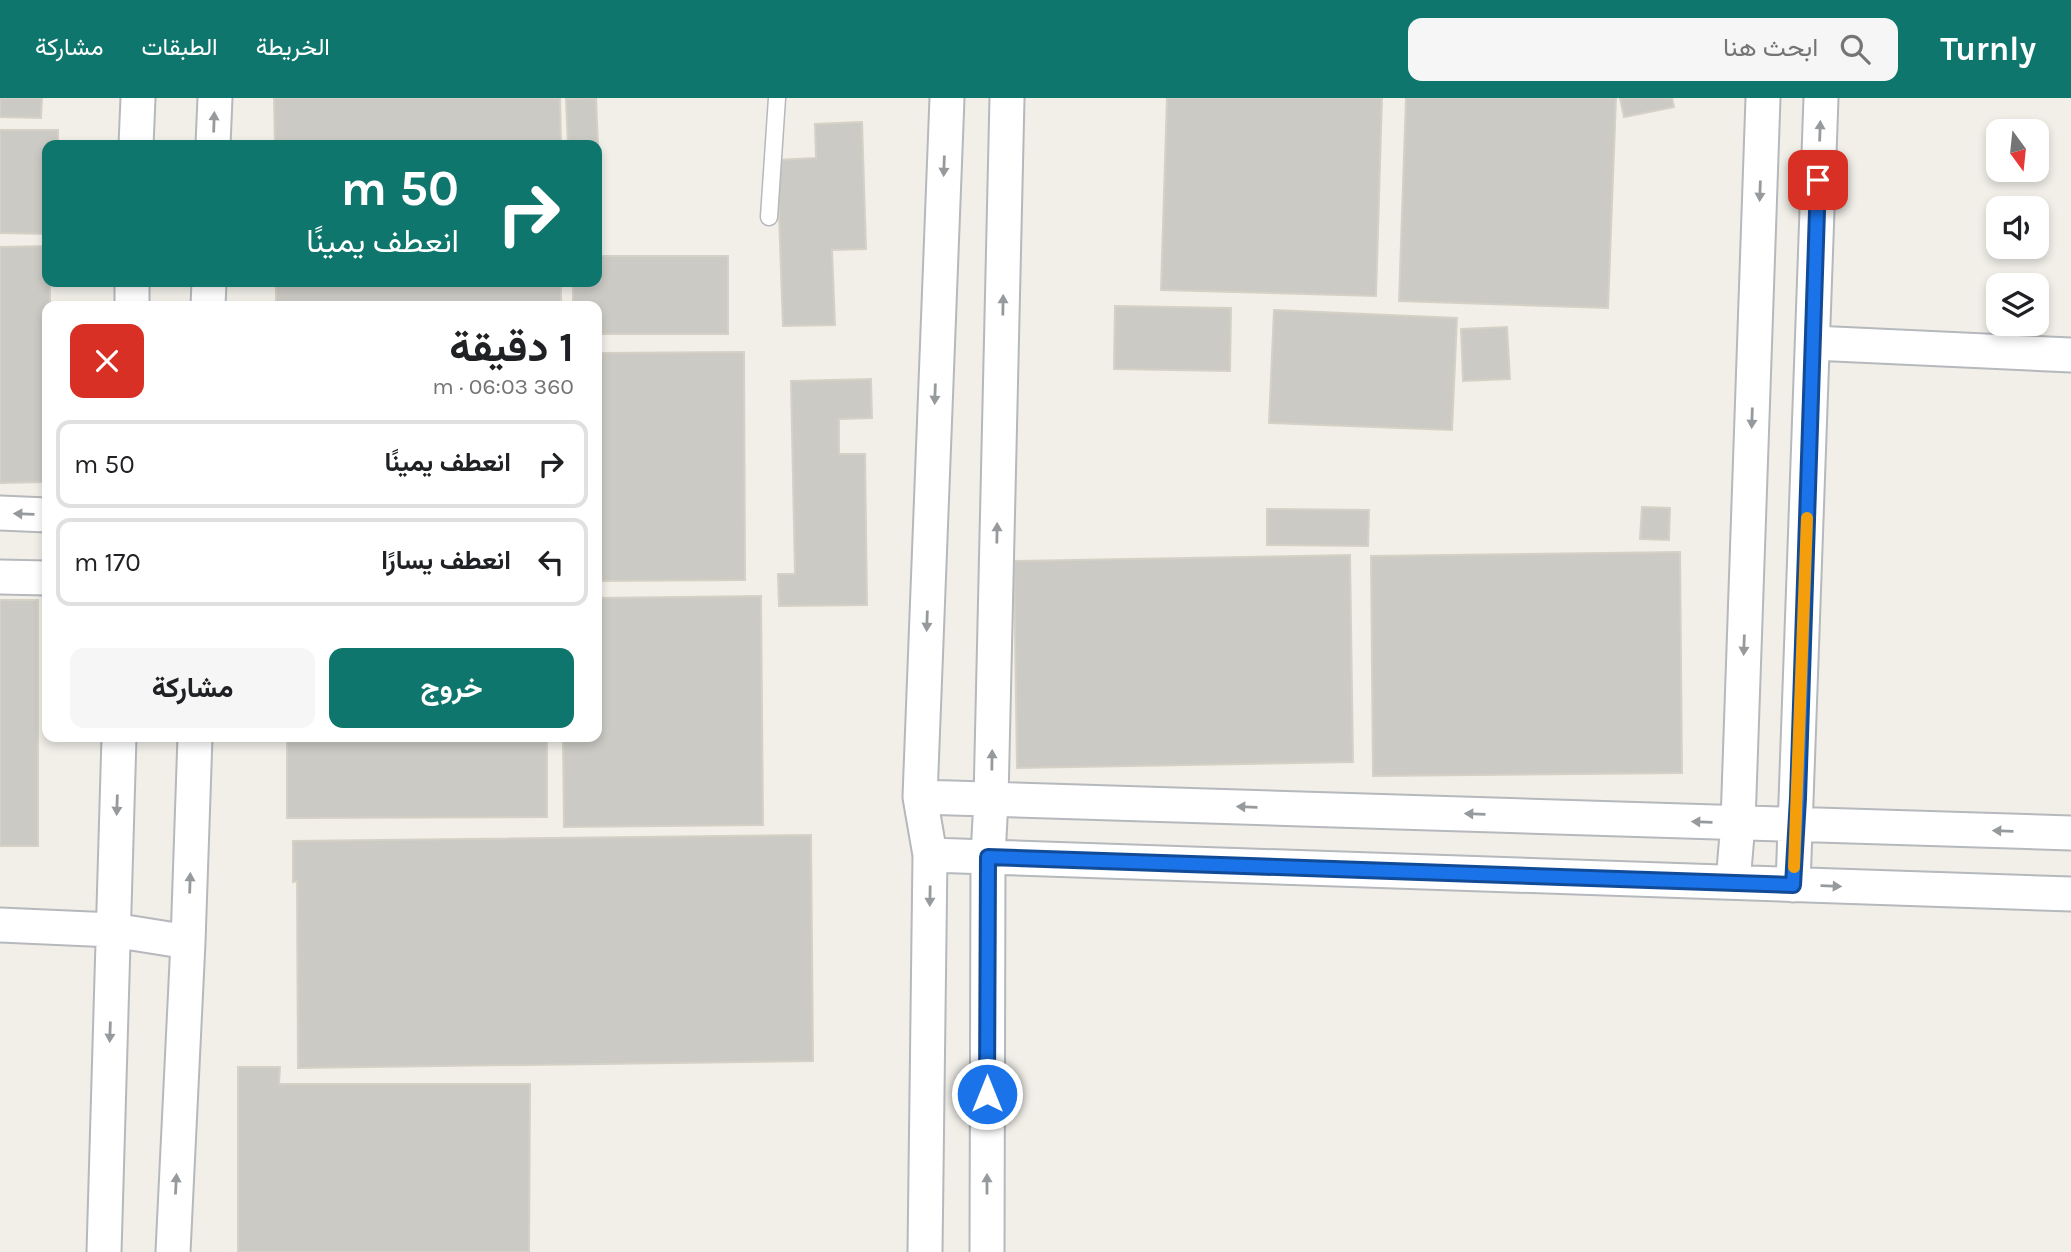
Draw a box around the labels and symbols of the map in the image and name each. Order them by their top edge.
one-way arrow [208,110,220,132]
north arrow [1986,119,2049,182]
one-way arrow [1814,120,1825,142]
pin [1788,150,1848,210]
one-way arrow [939,155,950,177]
one-way arrow [1754,180,1765,202]
one-way arrow [997,294,1008,316]
one-way arrow [930,383,941,405]
one-way arrow [1746,407,1758,429]
one-way arrow [12,509,34,520]
one-way arrow [992,522,1003,544]
one-way arrow [921,610,932,632]
one-way arrow [1739,635,1750,657]
one-way arrow [987,749,998,771]
one-way arrow [111,794,122,816]
one-way arrow [1236,801,1258,813]
one-way arrow [1463,809,1485,820]
one-way arrow [1691,816,1713,827]
one-way arrow [1992,825,2014,837]
one-way arrow [184,872,196,894]
one-way arrow [1820,880,1842,891]
one-way arrow [924,886,935,908]
one-way arrow [104,1022,116,1044]
position arrow [950,1057,1024,1131]
one-way arrow [171,1173,182,1195]
one-way arrow [981,1173,993,1195]

